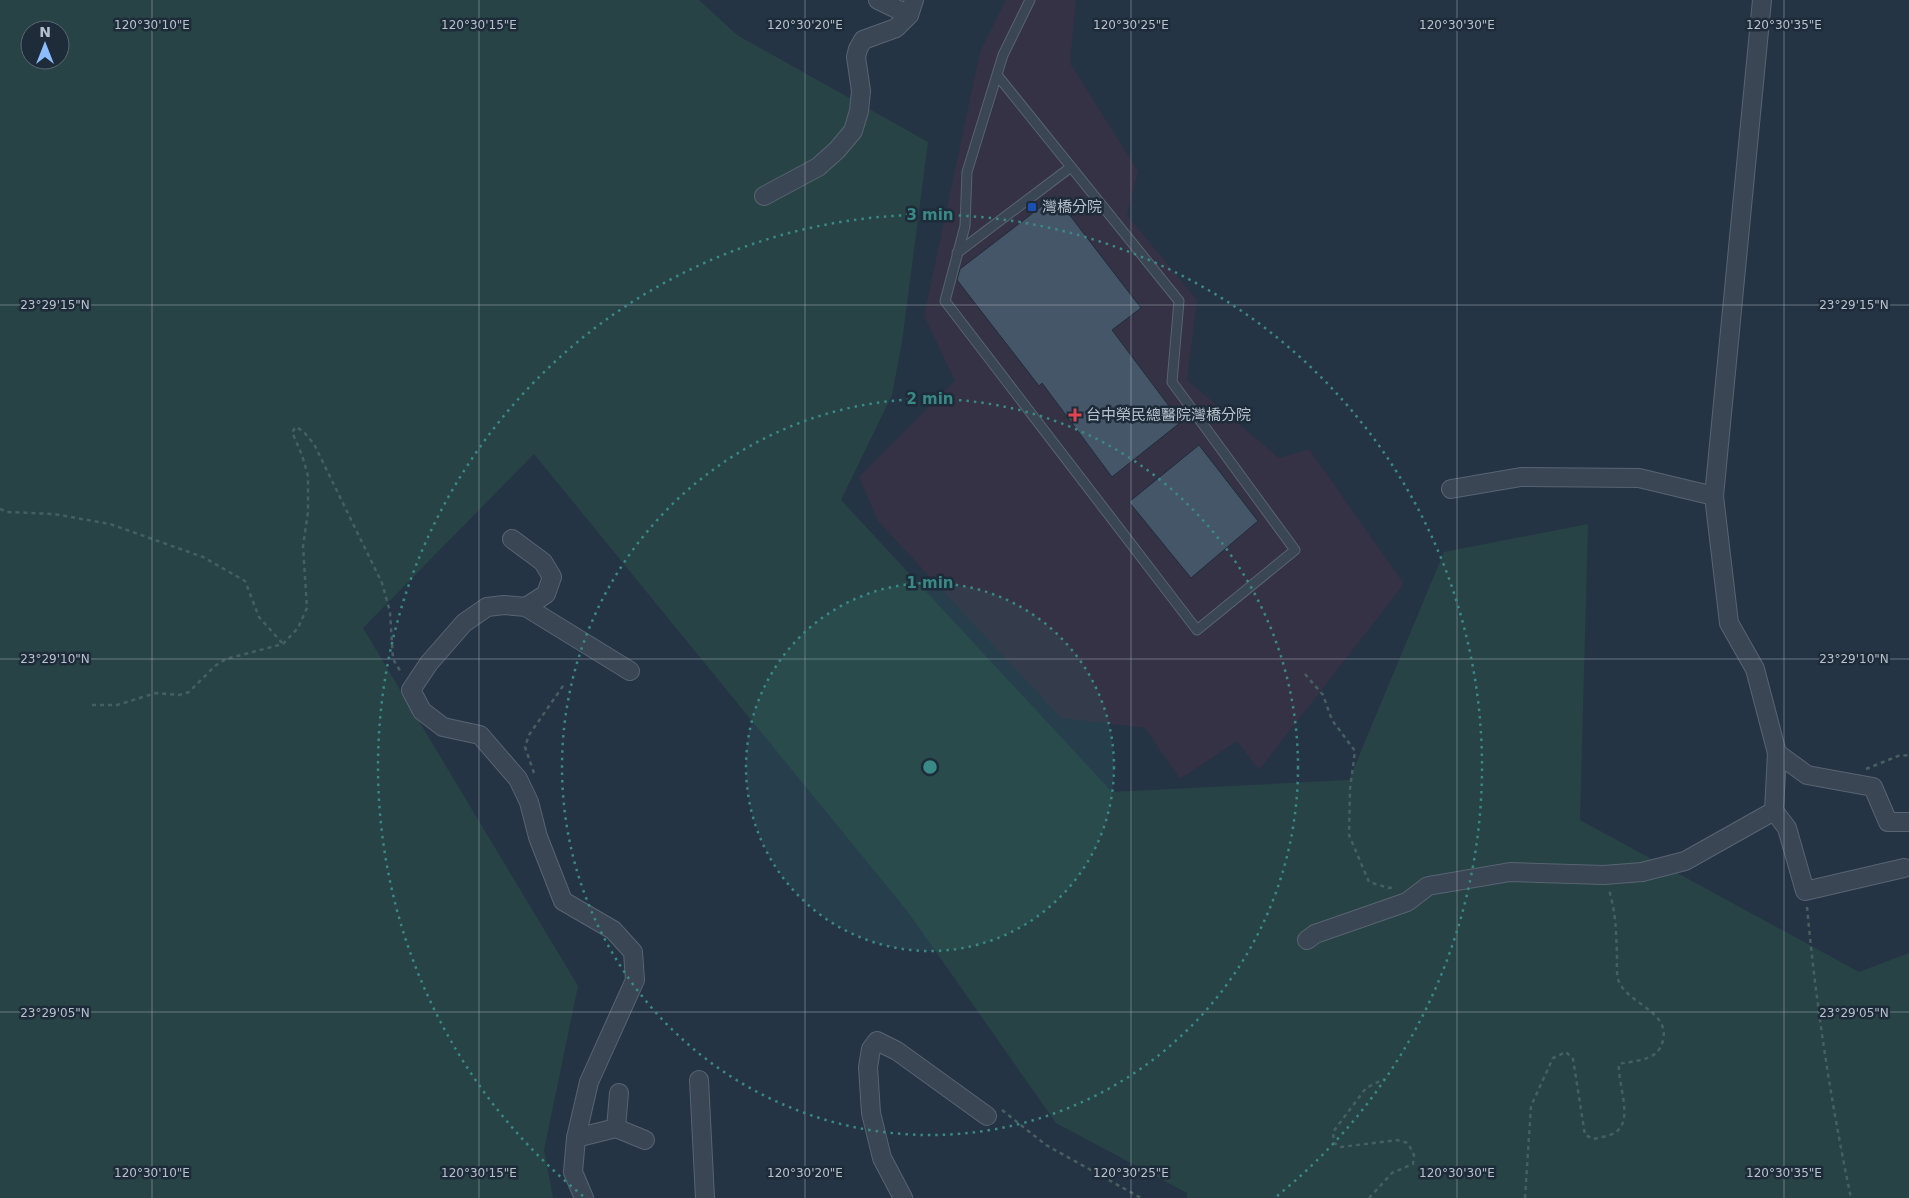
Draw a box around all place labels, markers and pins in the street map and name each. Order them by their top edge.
place label: 灣橋分院 [1042,198,1102,216]
marker: 灣橋分院 [1026,201,1038,213]
place label: 台中榮民總醫院灣橋分院 [1086,406,1251,424]
marker: 台中榮民總醫院灣橋分院 [1068,408,1082,422]
centre of rings [921,758,939,776]

